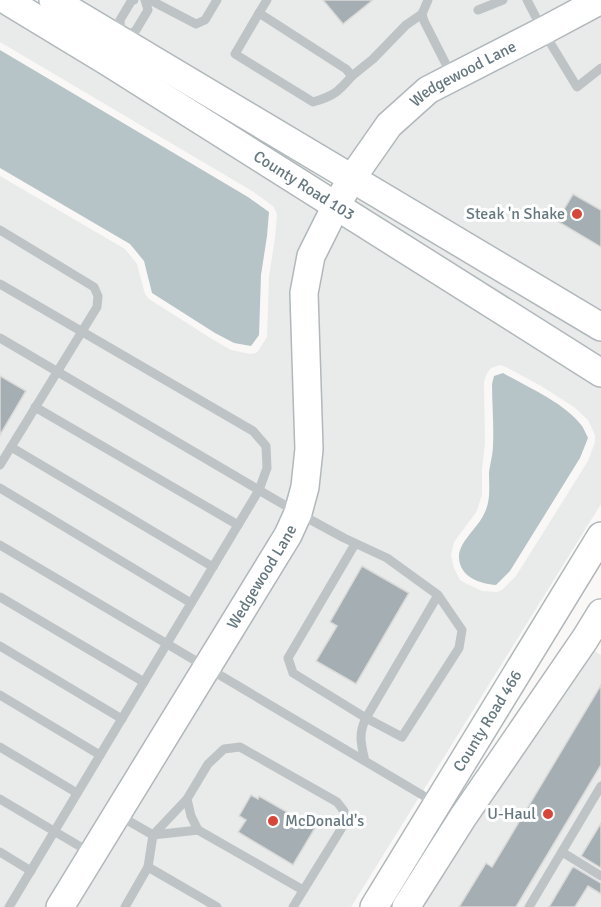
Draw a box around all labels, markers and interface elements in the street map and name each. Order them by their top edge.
street label: Wedgewood Lane [406,36,520,111]
street label: County Road 103 [250,146,358,225]
place label: Steak 'n Shake [466,204,565,224]
marker: Steak 'n Shake [570,207,584,221]
street label: Wedgewood Lane [223,522,301,633]
street label: County Road 466 [449,666,527,776]
place label: U-Haul [487,804,536,824]
marker: U-Haul [541,807,555,821]
place label: McDonald's [285,811,364,831]
marker: McDonald's [266,814,280,828]

